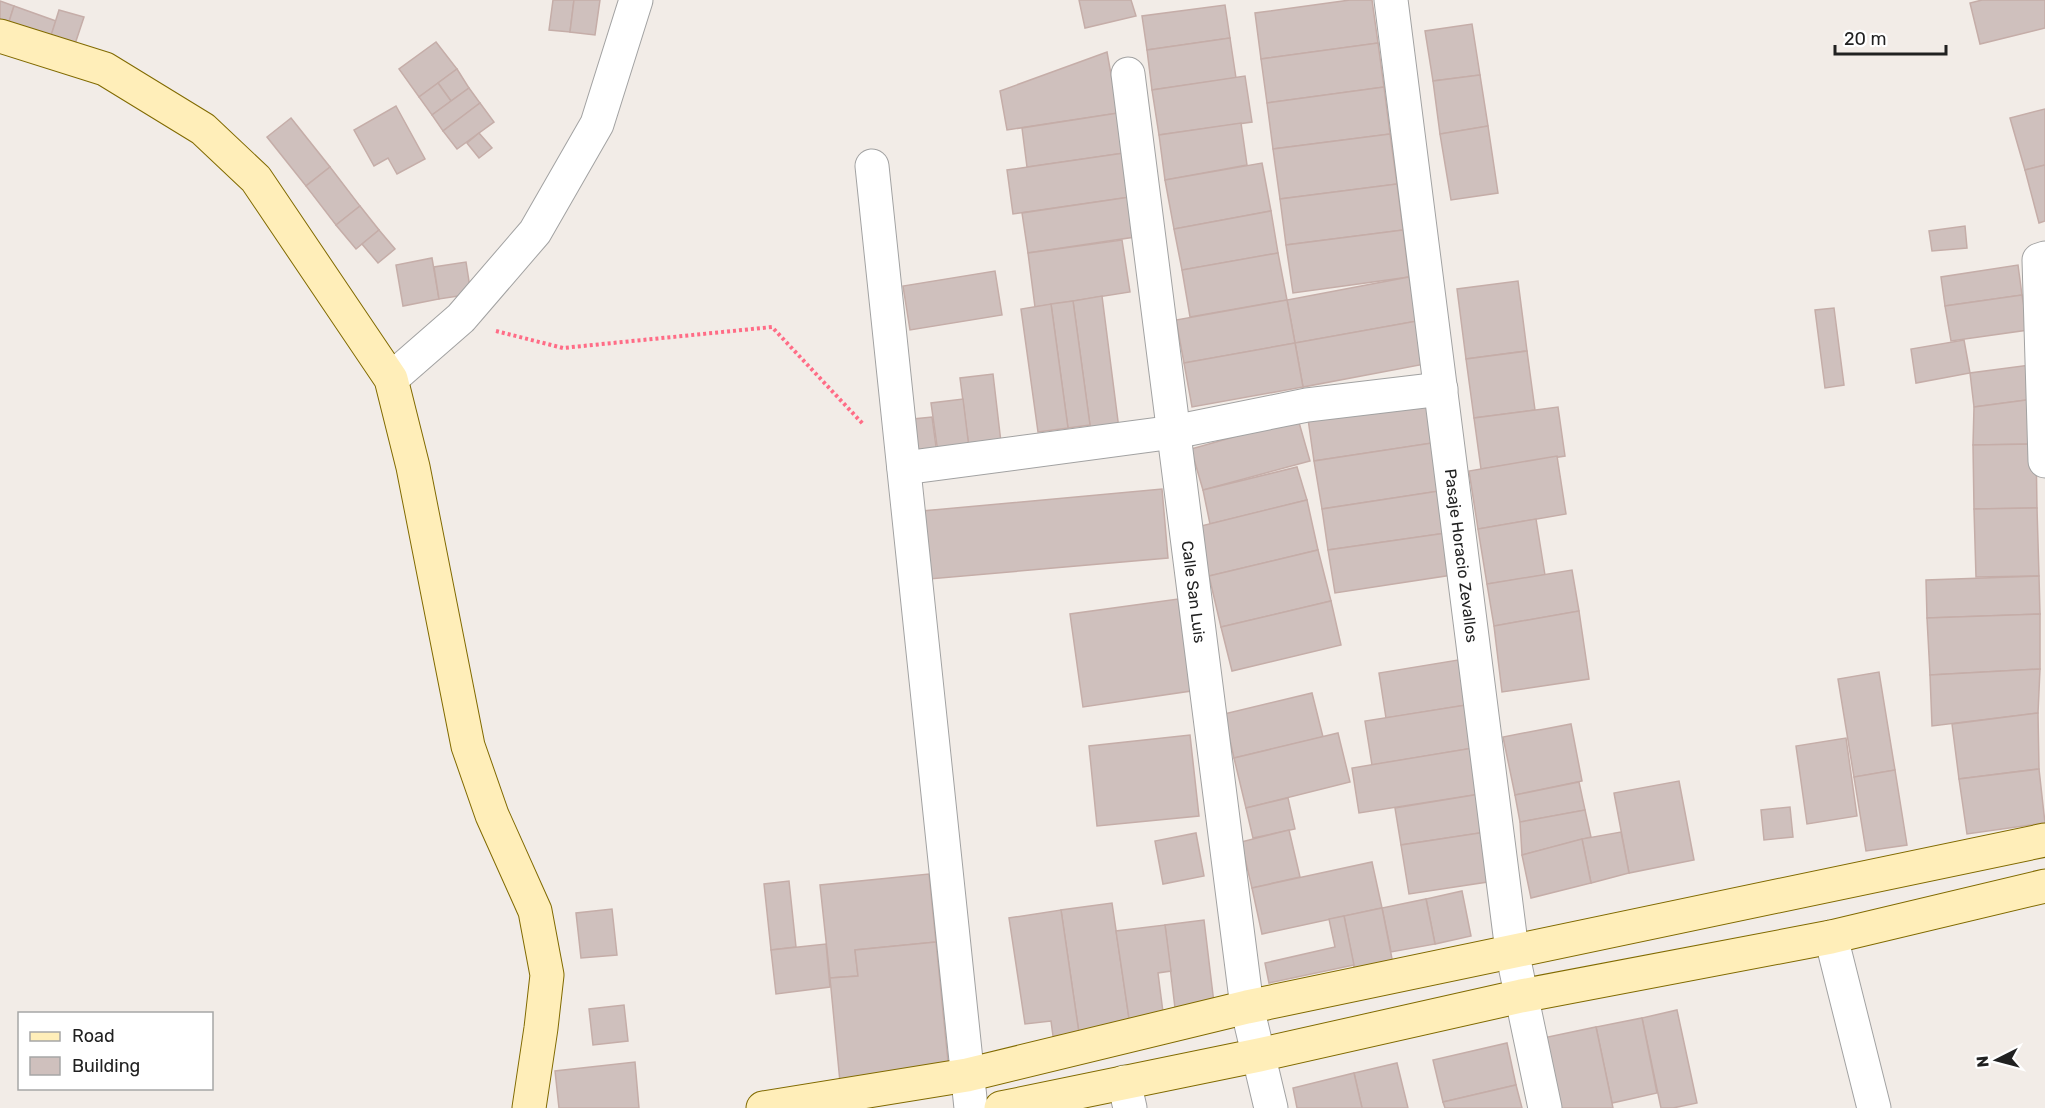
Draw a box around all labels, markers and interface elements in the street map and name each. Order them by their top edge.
scale bar [1835,18,1946,56]
text: 20 m [1844,28,1886,50]
street label: Pasaje Horacio Zevallos [1441,468,1482,643]
street label: Calle San Luis [1178,540,1210,644]
legend [18,1012,213,1090]
text: Road [72,1025,115,1047]
north arrow [1967,1030,2027,1090]
text: Building [72,1055,140,1077]
text: N [1973,1055,1993,1068]

